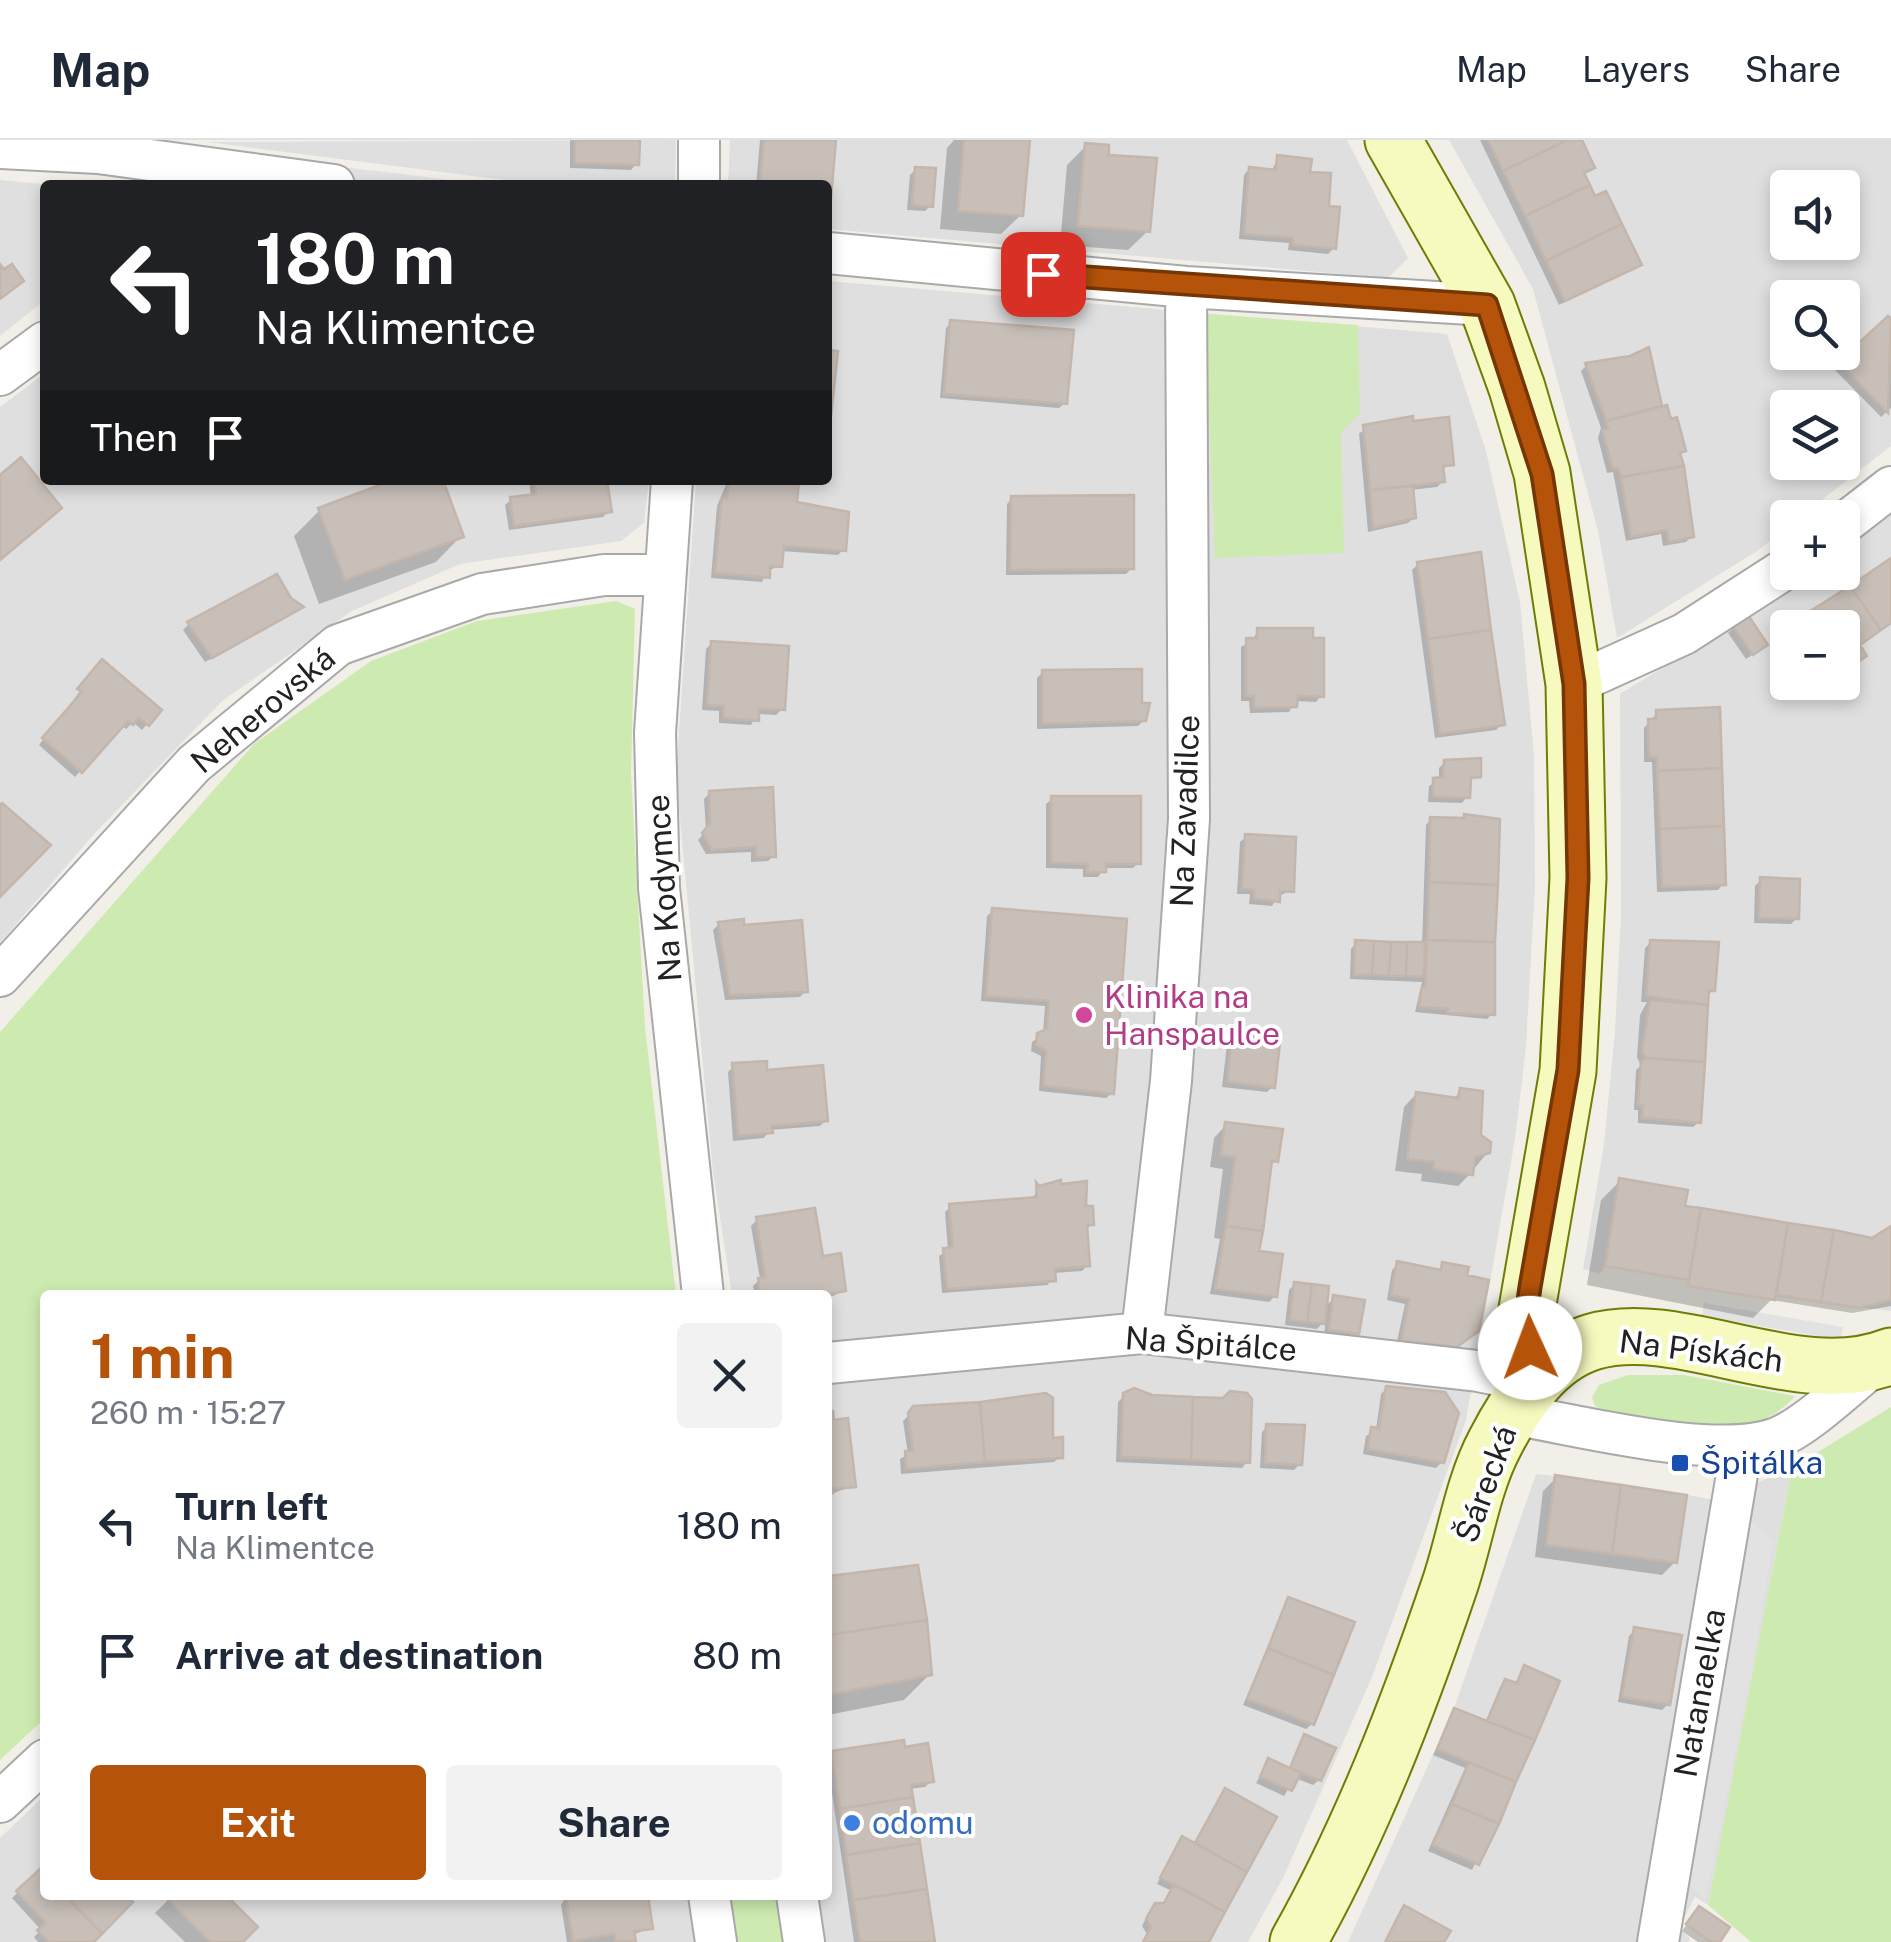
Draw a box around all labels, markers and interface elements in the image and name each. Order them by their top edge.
text: Map [50,41,150,98]
text: Map [1456,49,1527,90]
text: Layers [1582,49,1690,90]
text: Share [1745,49,1841,90]
map controls [1770,170,1860,700]
button: sound [1770,170,1860,260]
text: 180 m [255,217,455,300]
icon: left [90,220,220,350]
pin [1001,232,1086,317]
icon: arrive [1016,247,1071,302]
button: search [1770,280,1860,370]
text: Na Klimentce [255,301,536,354]
button: layers [1770,390,1860,480]
icon: arrive [198,410,253,465]
text: Then [90,415,178,460]
button: + [1770,500,1860,590]
button: − [1770,610,1860,700]
street label: Neherovská [183,639,342,780]
street label: Na Zavadilce [1163,714,1206,908]
street label: Na Kodymce [638,793,689,983]
place label: Klinika na Hanspaulce [1104,978,1280,1052]
marker: Klinika na Hanspaulce [1073,1004,1095,1026]
position arrow [1478,1296,1582,1400]
street label: Na Špitálce [1124,1319,1298,1368]
text: 1 min [90,1321,235,1392]
street label: Na Pískách [1617,1322,1785,1379]
button: close [677,1323,782,1428]
text: 260 m · 15:27 [90,1394,286,1431]
street label: Šárecká [1447,1420,1524,1547]
place label: Špitálka [1700,1444,1823,1481]
marker: Špitálka [1669,1452,1691,1474]
text: Turn left [175,1484,329,1529]
icon: left [90,1498,145,1553]
text: 180 m [677,1503,782,1548]
text: Na Klimentce [175,1529,375,1566]
street label: Natanaelka [1667,1606,1732,1780]
icon: arrive [90,1628,145,1683]
text: Arrive at destination [175,1633,543,1678]
text: 80 m [692,1633,782,1678]
button: Exit [90,1765,426,1880]
button: Share [446,1765,782,1880]
place label: odomu [872,1804,974,1841]
marker: odomu [841,1812,863,1834]

